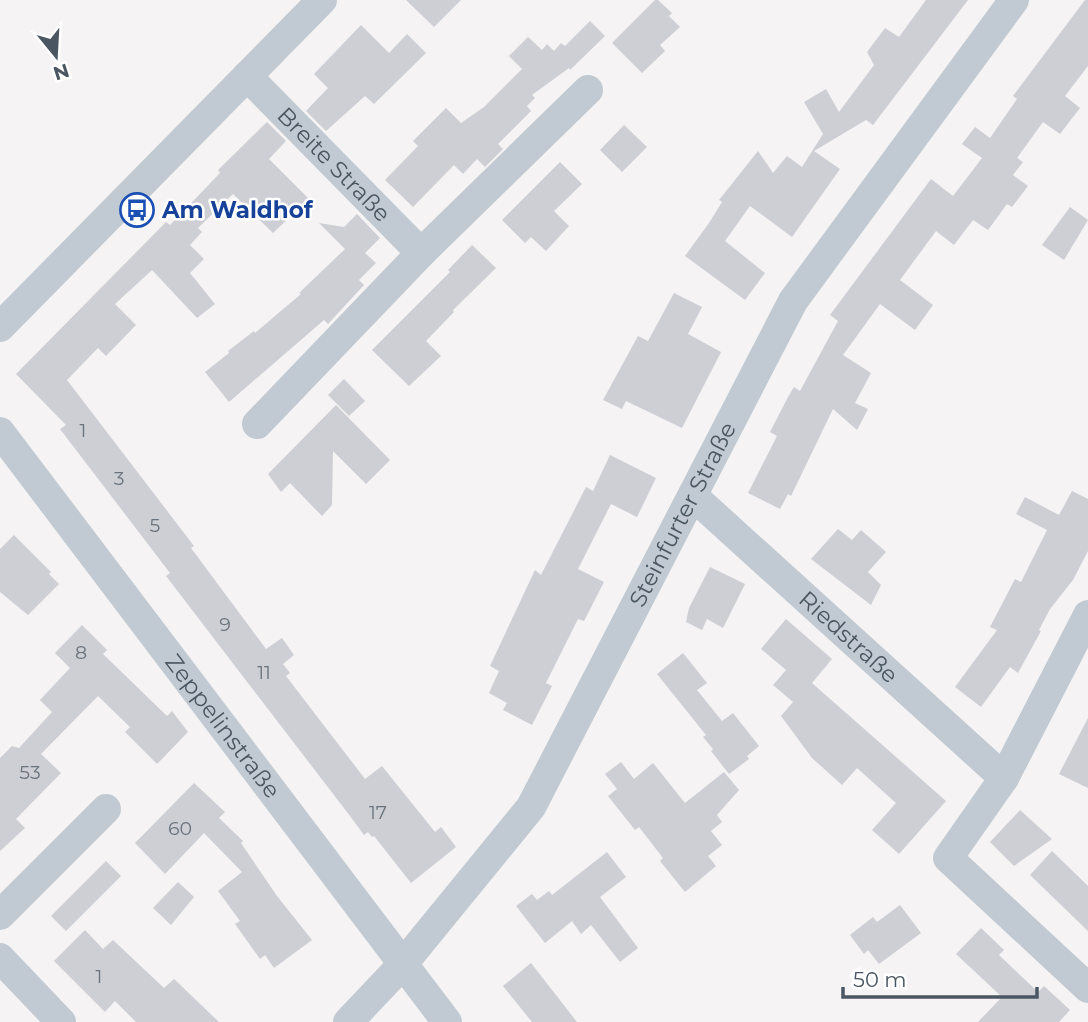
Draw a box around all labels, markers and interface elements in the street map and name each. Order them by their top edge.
north arrow [21,21,91,91]
text: N [50,58,72,85]
street label: Breite Straße [271,101,396,228]
bus stop icon: Am Waldhof [118,191,156,229]
place label: Am Waldhof [161,196,314,224]
street label: Steinfurter Straße [623,417,742,612]
house number: 1 [80,419,86,442]
house number: 3 [114,467,124,490]
house number: 5 [150,514,161,537]
street label: Riedstraße [793,585,904,689]
house number: 9 [219,613,231,636]
house number: 8 [75,641,87,664]
street label: Zeppelinstraße [159,649,286,804]
house number: 11 [257,661,271,684]
house number: 53 [19,761,41,784]
house number: 17 [369,801,387,824]
house number: 60 [168,817,192,840]
scale bar [843,956,1037,1000]
house number: 1 [96,965,102,988]
text: 50 m [853,967,907,992]

